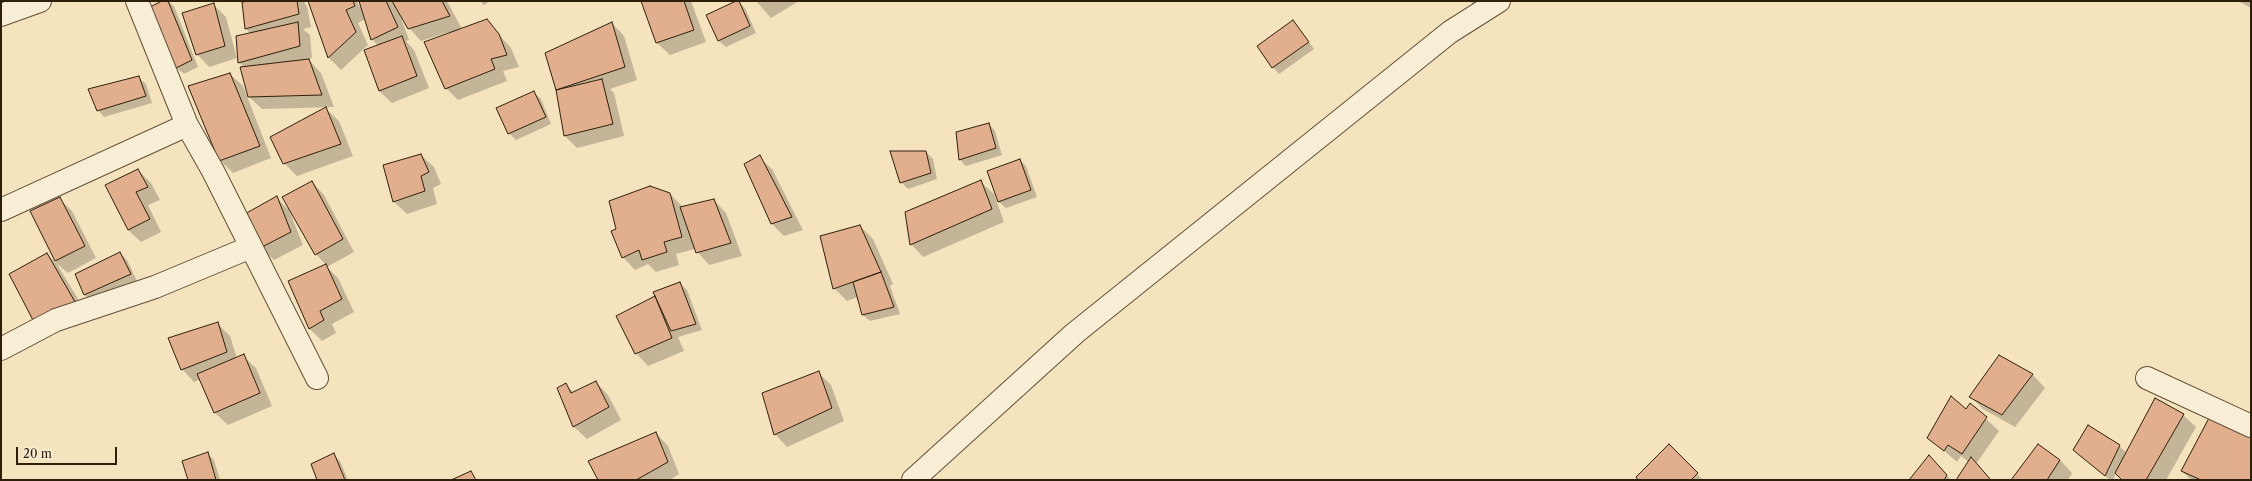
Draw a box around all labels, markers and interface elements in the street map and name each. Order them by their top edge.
scale bar [18,439,119,465]
text: 20 m [23,446,52,461]

